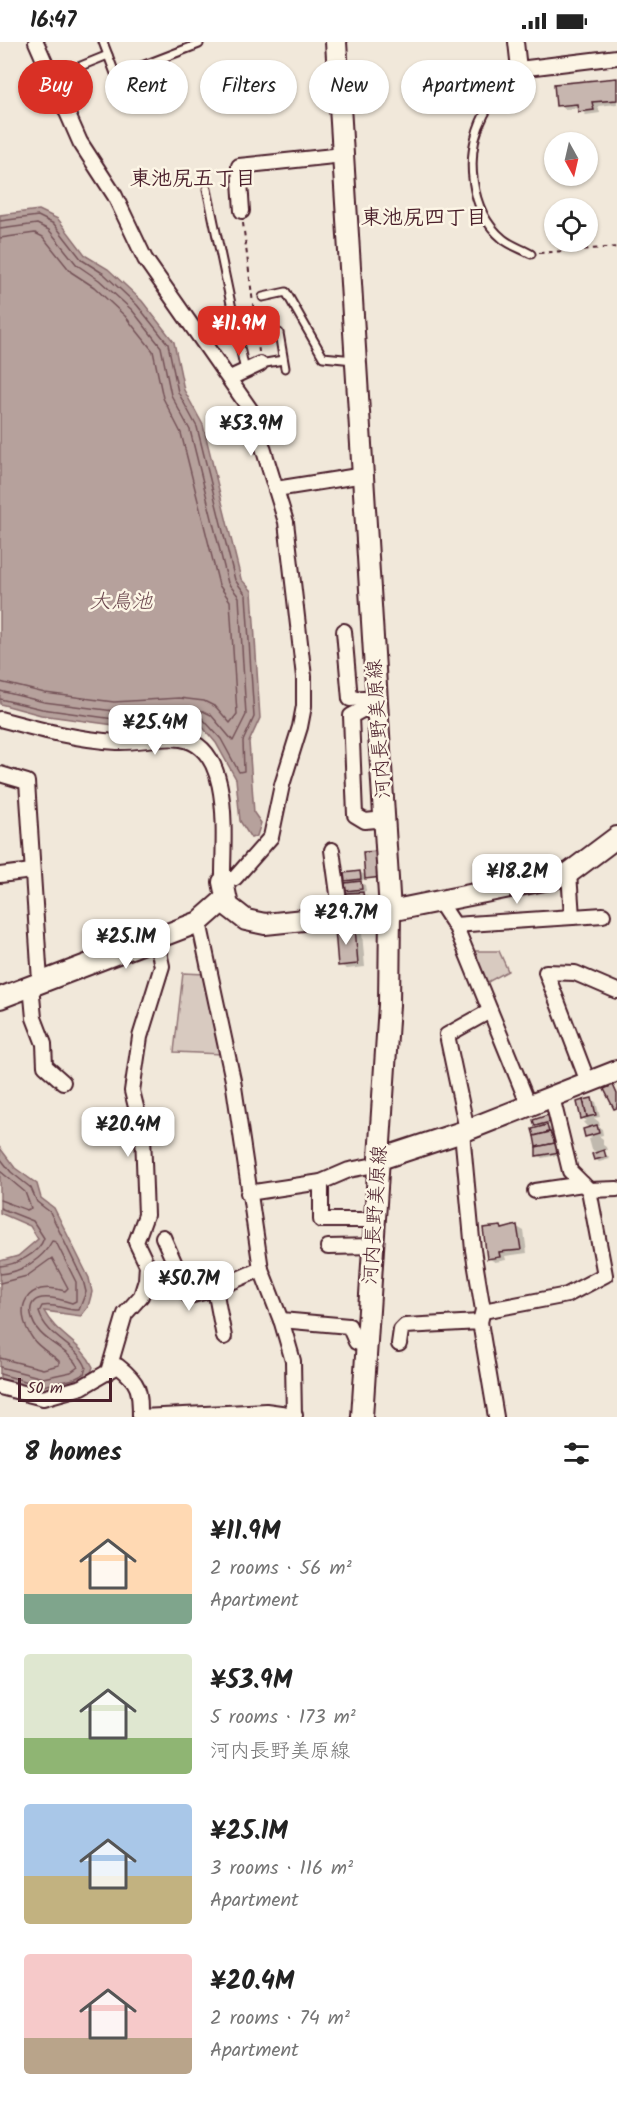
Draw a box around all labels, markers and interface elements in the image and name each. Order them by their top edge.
text: 16:47 [30,4,76,39]
chip: Buy [18,60,93,114]
chip: Rent [105,60,188,114]
chip: Filters [200,60,297,114]
chip: New [309,60,389,114]
chip: Apartment [401,60,536,114]
north arrow [544,132,598,186]
map controls [544,132,598,252]
district label: 東池尻五丁目 [130,163,256,196]
button: locate [544,198,598,252]
district label: 東池尻四丁目 [361,202,487,235]
pin: ¥11.9M [190,306,288,357]
text: ¥11.9M [212,309,266,341]
pin: ¥53.9M [202,406,300,457]
text: ¥53.9M [219,409,283,441]
water label: 大鳥池 [90,586,153,619]
street label: 河内長野美原線 [359,658,401,800]
pin: ¥25.4M [106,705,204,756]
text: ¥25.4M [123,708,187,740]
pin: ¥18.2M [468,854,566,905]
text: ¥18.2M [486,857,548,889]
pin: ¥29.7M [297,895,395,946]
text: ¥29.7M [314,898,378,930]
pin: ¥25.1M [77,919,175,970]
text: ¥25.1M [96,922,156,954]
pin: ¥20.4M [79,1107,177,1158]
text: ¥20.4M [96,1110,160,1142]
street label: 河内長野美原線 [355,1144,397,1286]
pin: ¥50.7M [140,1261,238,1312]
text: ¥50.7M [158,1264,220,1296]
scale bar [18,1375,112,1402]
text: 50 m [27,1376,63,1401]
text: 8 homes [24,1432,122,1474]
icon: filters [560,1437,593,1470]
text: ¥11.9M [210,1511,281,1553]
icon: home [72,1528,144,1600]
text: 2 rooms · 56 m² [210,1553,352,1585]
text: Apartment [210,1585,299,1617]
text: ¥53.9M [210,1660,292,1702]
icon: home [72,1678,144,1750]
text: 5 rooms · 173 m² [210,1702,356,1734]
text: 河内長野美原線 [210,1736,350,1768]
text: ¥25.1M [210,1811,288,1853]
icon: home [72,1828,144,1900]
text: 3 rooms · 116 m² [210,1853,353,1885]
text: Apartment [210,1885,299,1917]
text: ¥20.4M [210,1961,294,2003]
icon: home [72,1978,144,2050]
text: 2 rooms · 74 m² [210,2003,350,2035]
text: Apartment [210,2035,299,2067]

